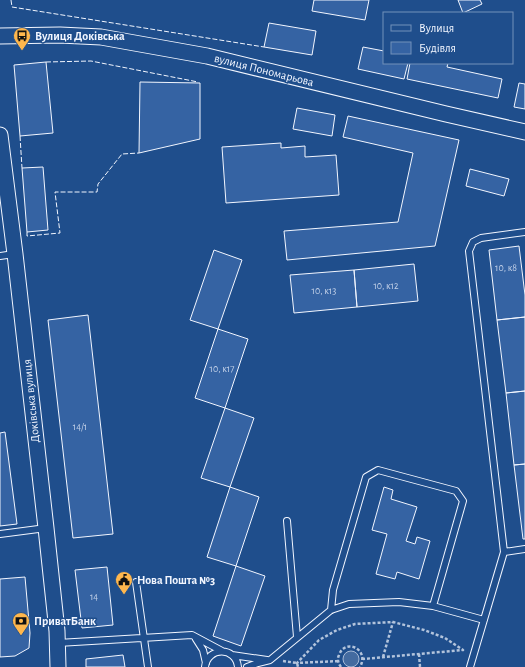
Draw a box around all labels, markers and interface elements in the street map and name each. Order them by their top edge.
legend [383,12,513,64]
text: Вулиця [419,22,454,35]
bus stop icon: Вулиця Доківська [12,26,32,51]
place label: Вулиця Доківська [35,30,125,43]
text: Будівля [419,42,456,55]
street label: вулиця Пономарьова [213,52,316,89]
house number: 10, к8 [495,263,517,273]
house number: 10, к12 [373,281,399,291]
house number: 10, к13 [312,286,336,296]
street label: Доківська вулиця [21,359,42,443]
house number: 10, к17 [210,364,234,374]
house number: 14/1 [73,422,87,432]
public building icon: Нова Пошта №3 [114,570,134,595]
place label: Нова Пошта №3 [137,574,215,586]
house number: 14 [90,592,98,602]
bank icon: ПриватБанк [11,611,31,636]
place label: ПриватБанк [34,615,96,627]

